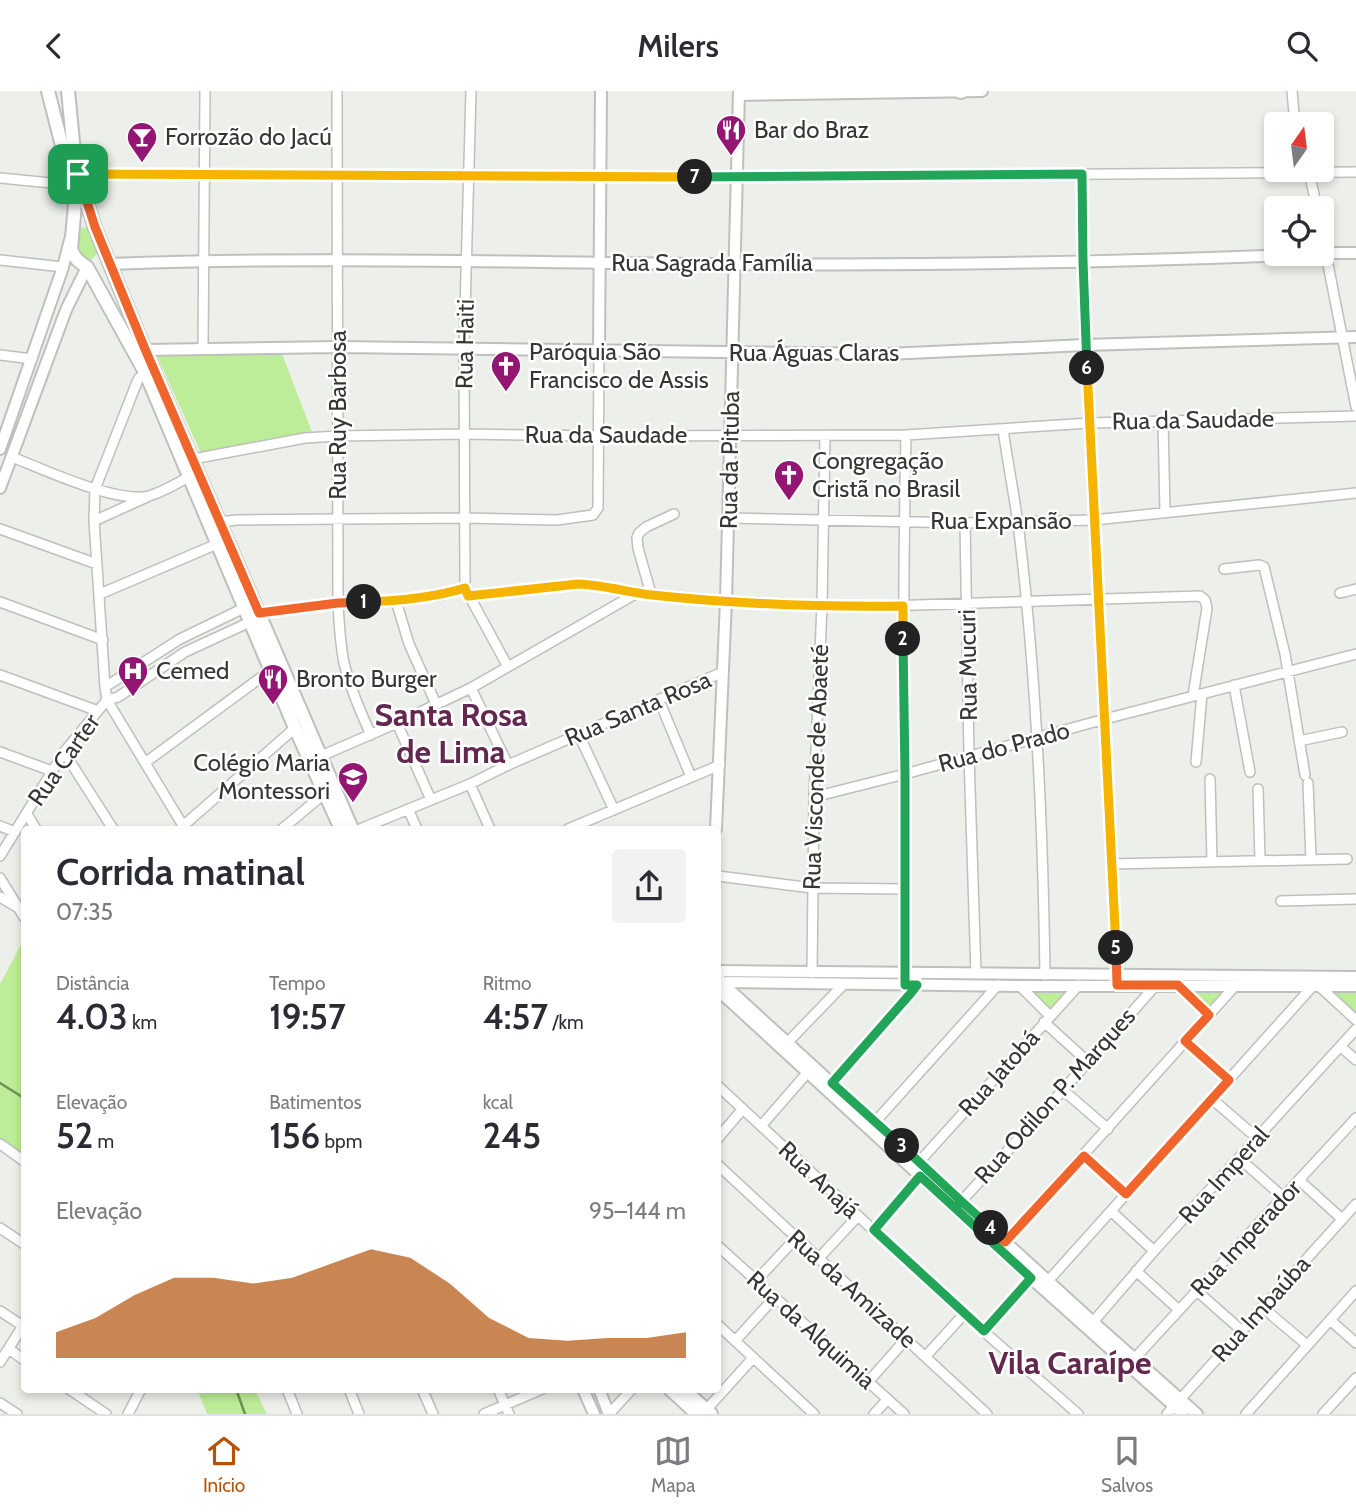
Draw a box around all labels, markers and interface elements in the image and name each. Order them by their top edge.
text: Milers [637,26,719,65]
icon: back [35,27,73,65]
icon: search [1283,27,1321,65]
north arrow [1264,112,1334,182]
map controls [1264,112,1334,266]
restaurant icon: Bar do Braz [714,113,748,157]
place label: Bar do Braz [754,115,869,144]
bar icon: Forrozão do Jacú [125,120,159,164]
place label: Forrozão do Jacú [165,122,332,151]
pin [48,144,108,204]
icon: arrive [59,155,97,193]
pin: 7 [678,159,712,195]
text: 7 [690,165,699,188]
button: locate [1264,196,1334,266]
street label: Rua Sagrada Família [611,248,813,277]
street label: Rua Haiti [449,299,480,389]
street label: Rua Ruy Barbosa [323,330,352,500]
place label: Paróquia São Francisco de Assis [529,337,709,394]
street label: Rua Águas Claras [729,338,899,367]
church icon: Paróquia São Francisco de Assis [489,349,523,393]
pin: 6 [1070,351,1104,385]
text: 6 [1081,356,1092,379]
street label: Rua da Pituba [714,390,745,529]
street label: Rua da Saudade [1112,404,1274,435]
street label: Rua da Saudade [525,420,687,449]
place label: Congregação Cristã no Brasil [812,446,960,503]
church icon: Congregação Cristã no Brasil [772,458,806,502]
street label: Rua Expansão [930,506,1072,535]
pin: 1 [346,585,382,619]
text: 1 [360,590,367,613]
street label: Rua Mucuri [952,609,983,721]
pin: 2 [886,621,920,657]
text: 2 [897,627,908,650]
street label: Rua Visconde de Abaeté [797,644,834,890]
hospital icon: Cemed [116,654,150,698]
place label: Cemed [156,656,229,685]
restaurant icon: Bronto Burger [256,662,290,706]
place label: Bronto Burger [296,664,437,693]
street label: Rua Santa Rosa [560,665,716,752]
district label: Santa Rosa de Lima [374,695,528,771]
street label: Rua Carter [21,708,106,811]
street label: Rua do Prado [935,715,1073,778]
place label: Colégio Maria Montessori [193,748,330,805]
school or university icon: Colégio Maria Montessori [336,760,370,804]
text: Corrida matinal [56,848,305,895]
button: share [612,849,686,923]
text: 07:35 [56,898,113,926]
pin: 5 [1098,931,1134,965]
text: 5 [1110,936,1121,959]
text: Distância [56,972,130,995]
text: Tempo [269,972,325,995]
text: Ritmo [483,972,532,995]
text: 4.03 [56,995,128,1038]
text: 19:57 [269,995,346,1038]
text: 4:57 [483,995,548,1038]
street label: Rua Odilon P. Marques [968,1002,1141,1190]
text: km [128,1011,157,1034]
text: /km [548,1011,584,1034]
street label: Rua Jatobá [952,1023,1045,1122]
text: Elevação [56,1091,127,1114]
text: Batimentos [269,1091,362,1114]
text: kcal [483,1091,513,1114]
text: 52 [56,1114,93,1157]
text: 156 [269,1114,320,1157]
text: 245 [483,1114,541,1157]
street label: Rua Imperal [1172,1120,1275,1229]
pin: 3 [884,1129,920,1163]
text: m [93,1130,114,1153]
text: bpm [320,1130,362,1153]
text: 3 [896,1134,907,1157]
street label: Rua Anajá [773,1135,866,1225]
street label: Rua Imperador [1184,1173,1307,1302]
text: Elevação [56,1197,142,1225]
text: 95–144 m [589,1197,686,1225]
pin: 4 [974,1211,1009,1245]
text: 4 [985,1216,996,1239]
street label: Rua da Amizade [782,1223,923,1354]
street label: Rua Imbaúba [1205,1249,1316,1368]
street label: Rua da Alquimia [741,1264,882,1395]
district label: Vila Caraípe [988,1343,1152,1382]
tab: Início [203,1432,245,1497]
tab: Mapa [651,1432,695,1497]
tab: Salvos [1101,1432,1153,1497]

